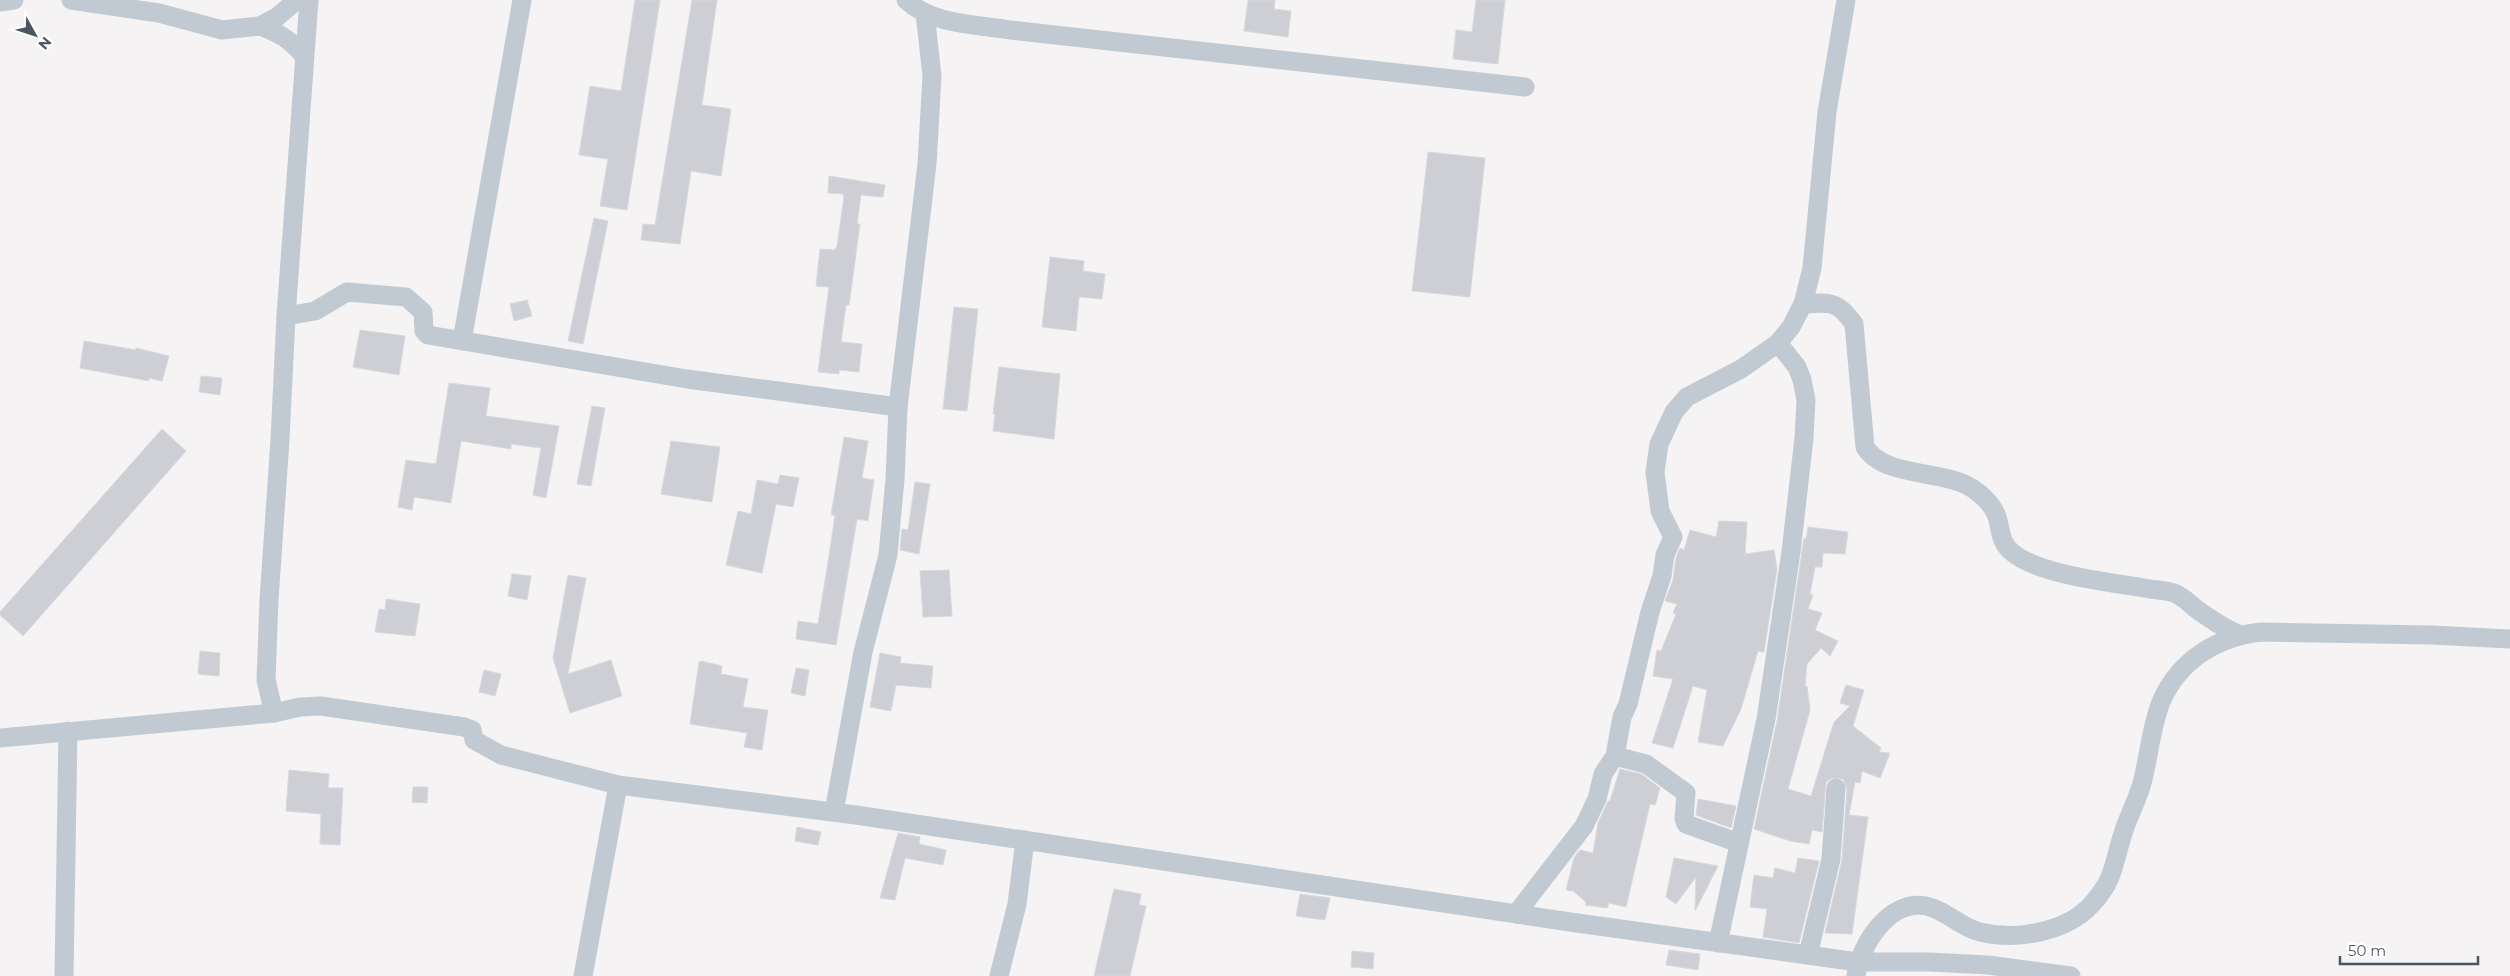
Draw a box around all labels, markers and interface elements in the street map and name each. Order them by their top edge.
north arrow [10,10,60,60]
text: N [34,33,55,53]
scale bar [2340,934,2478,966]
text: 50 m [2348,941,2386,960]

